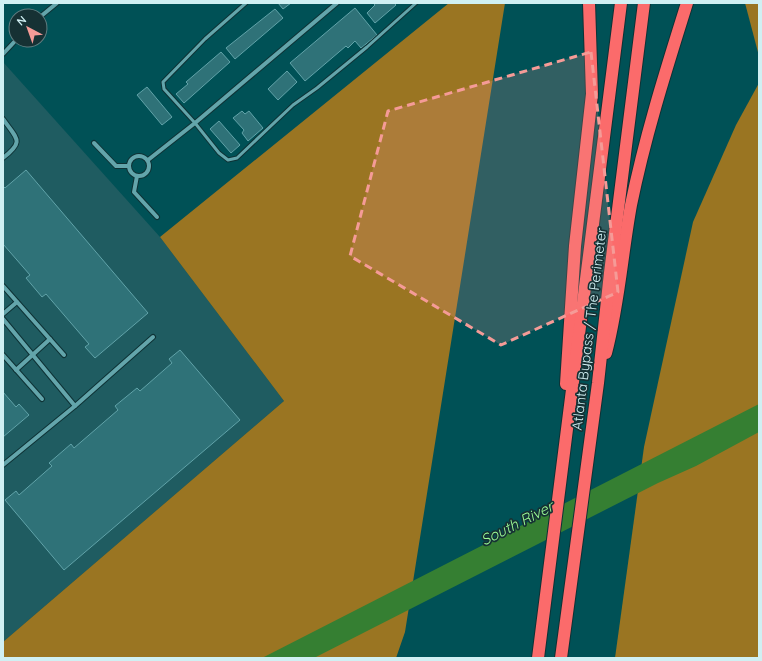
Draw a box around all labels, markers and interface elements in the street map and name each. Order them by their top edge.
north arrow [8,8,48,48]
text: N [14,13,29,28]
street label: Atlanta Bypass / The Perimeter [568,226,610,431]
water label: South River [477,496,559,549]

